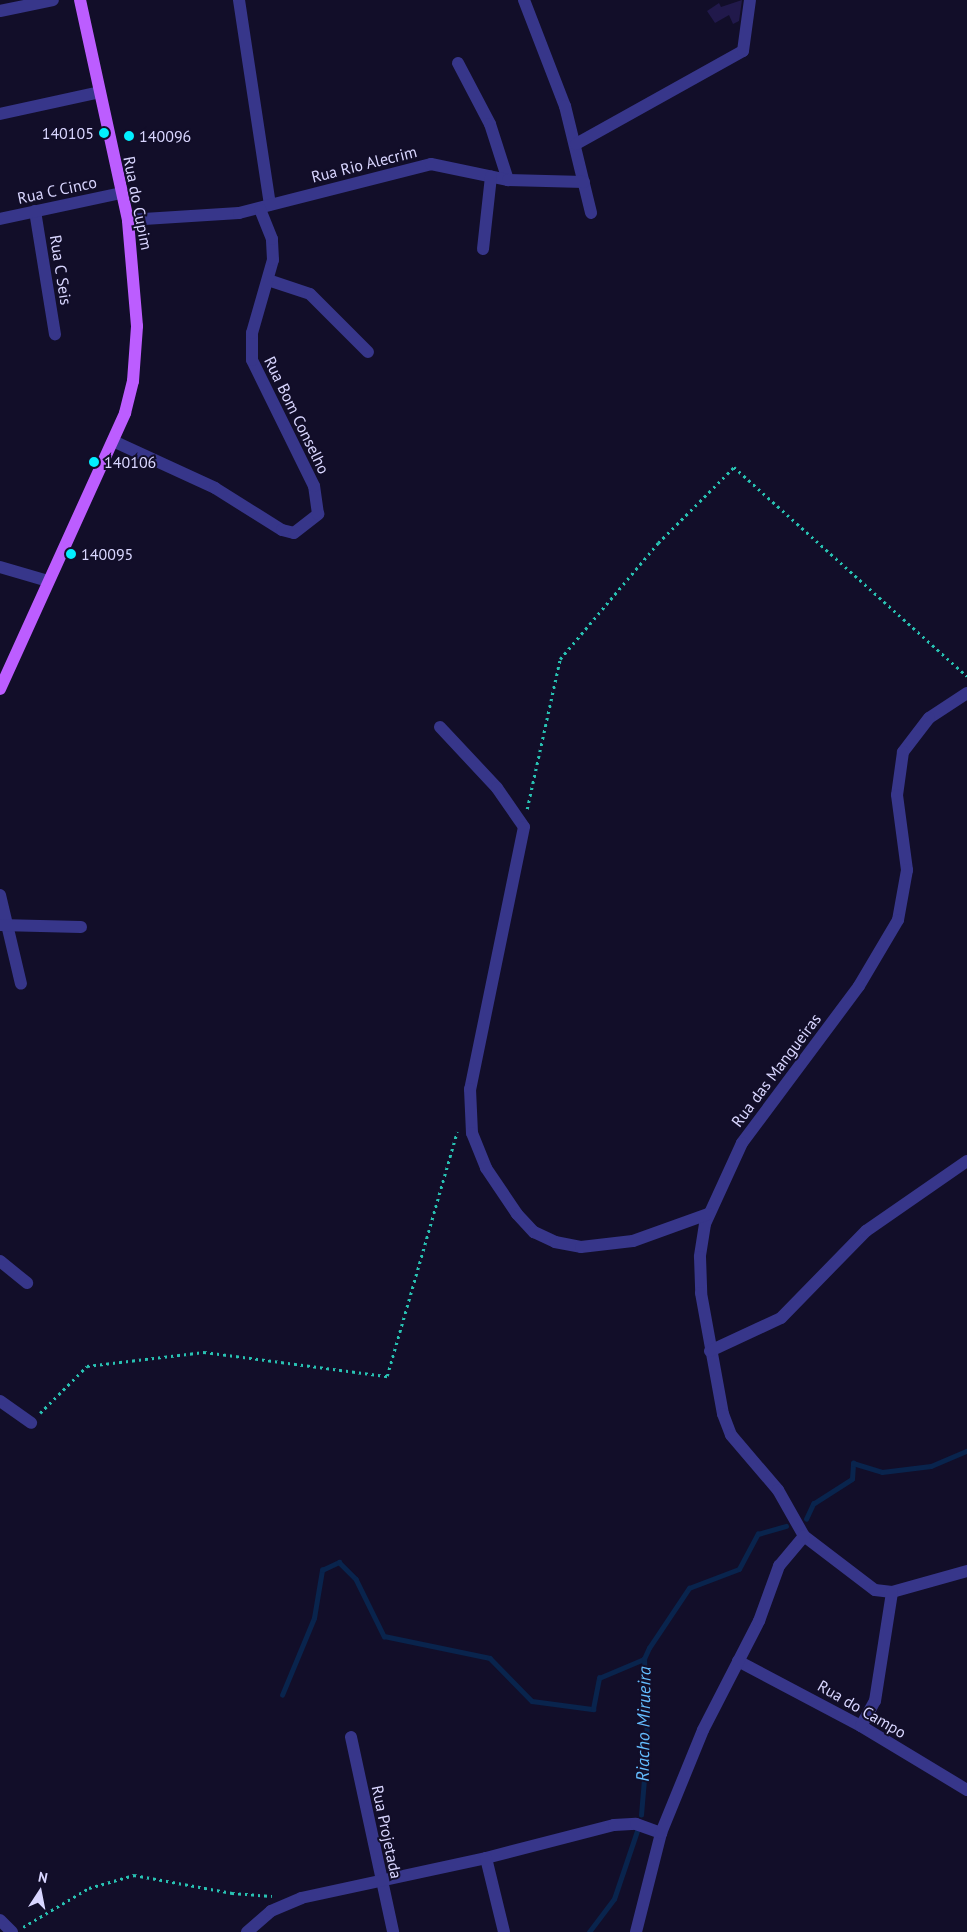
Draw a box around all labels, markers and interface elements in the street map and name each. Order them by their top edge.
place label: 140105 [42,123,94,143]
place label: 140096 [139,126,191,146]
marker: 140105 [98,127,110,139]
marker: 140096 [123,130,135,142]
street label: Rua Rio Alecrim [309,142,419,186]
street label: Rua do Cupim [120,155,156,251]
street label: Rua C Cinco [15,172,99,208]
street label: Rua C Seis [46,233,76,307]
street label: Rua Bom Conselho [260,353,334,477]
place label: 140106 [104,452,156,472]
marker: 140106 [88,456,100,468]
place label: 140095 [81,544,133,564]
marker: 140095 [65,548,77,560]
street label: Rua das Mangueiras [727,1010,825,1130]
water label: Riacho Mirueira [632,1666,656,1782]
street label: Rua do Campo [814,1676,910,1742]
street label: Rua Projetada [368,1784,406,1880]
north arrow [15,1867,65,1917]
text: N [37,1868,49,1887]

